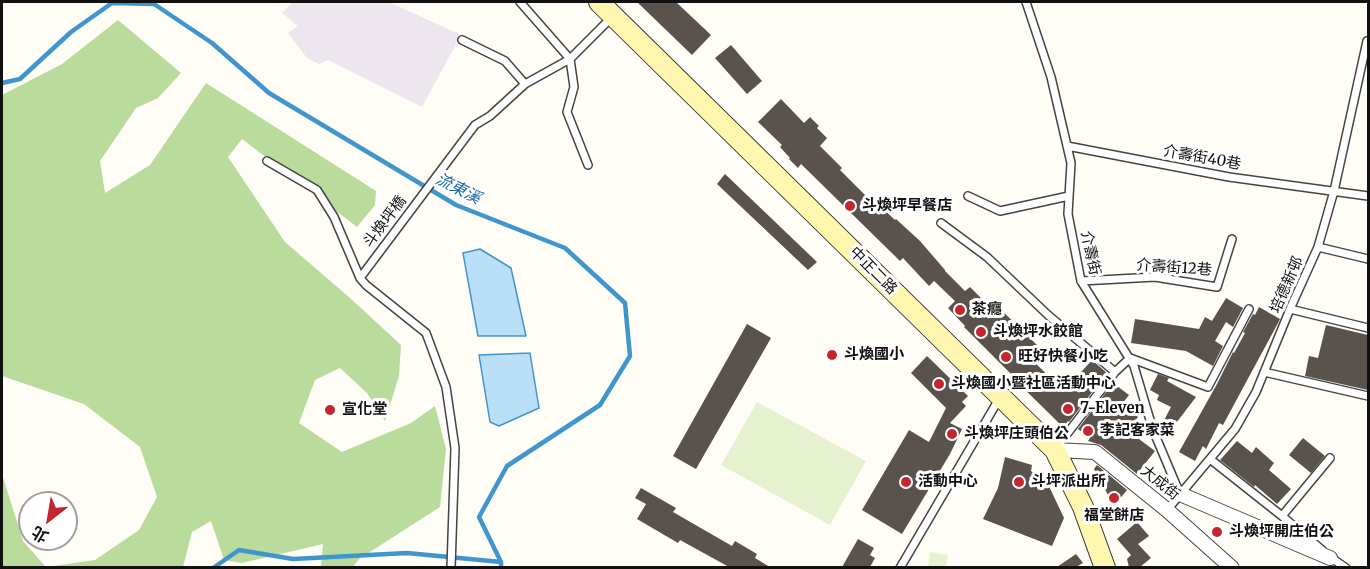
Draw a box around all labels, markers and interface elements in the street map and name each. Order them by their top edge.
street label: 介壽街40巷 [1162,142,1242,174]
water label: 流東溪 [432,170,484,208]
street label: 斗煥坪橋 [360,193,410,251]
place label: 斗煥坪早餐店 [862,197,952,215]
marker: 斗煥坪早餐店 [843,199,857,213]
street label: 介壽街 [1077,229,1103,277]
street label: 中正二路 [845,243,901,299]
street label: 培德新邨 [1267,254,1307,316]
street label: 介壽街12巷 [1136,256,1212,280]
place label: 茶癮 [972,301,1002,319]
marker: 茶癮 [953,303,967,317]
place label: 斗煥坪水餃館 [993,323,1083,341]
marker: 斗煥坪水餃館 [974,325,988,339]
place label: 斗煥國小 [844,346,904,364]
marker: 斗煥國小 [825,348,839,362]
place label: 旺好快餐小吃 [1018,348,1108,366]
marker: 旺好快餐小吃 [999,350,1013,364]
place label: 斗煥國小暨社區活動中心 [951,375,1116,393]
marker: 斗煥國小暨社區活動中心 [932,377,946,391]
place label: 7-Eleven [1080,400,1145,418]
place label: 宣化堂 [342,401,387,419]
marker: 7-Eleven [1061,402,1075,416]
marker: 宣化堂 [323,403,337,417]
place label: 李記客家菜 [1100,422,1175,440]
marker: 李記客家菜 [1081,424,1095,438]
place label: 斗煥坪庄頭伯公 [964,425,1069,443]
marker: 斗煥坪庄頭伯公 [945,427,959,441]
street label: 大成街 [1137,462,1183,504]
place label: 活動中心 [918,473,978,491]
place label: 斗坪派出所 [1031,473,1106,491]
marker: 活動中心 [899,475,913,489]
marker: 斗坪派出所 [1012,475,1026,489]
north arrow [18,491,78,551]
marker: 福堂餅店 [1107,491,1121,505]
place label: 福堂餅店 [1084,507,1144,525]
text: 北 [28,522,52,547]
place label: 斗煥坪開庄伯公 [1229,523,1334,541]
marker: 斗煥坪開庄伯公 [1210,525,1224,539]

